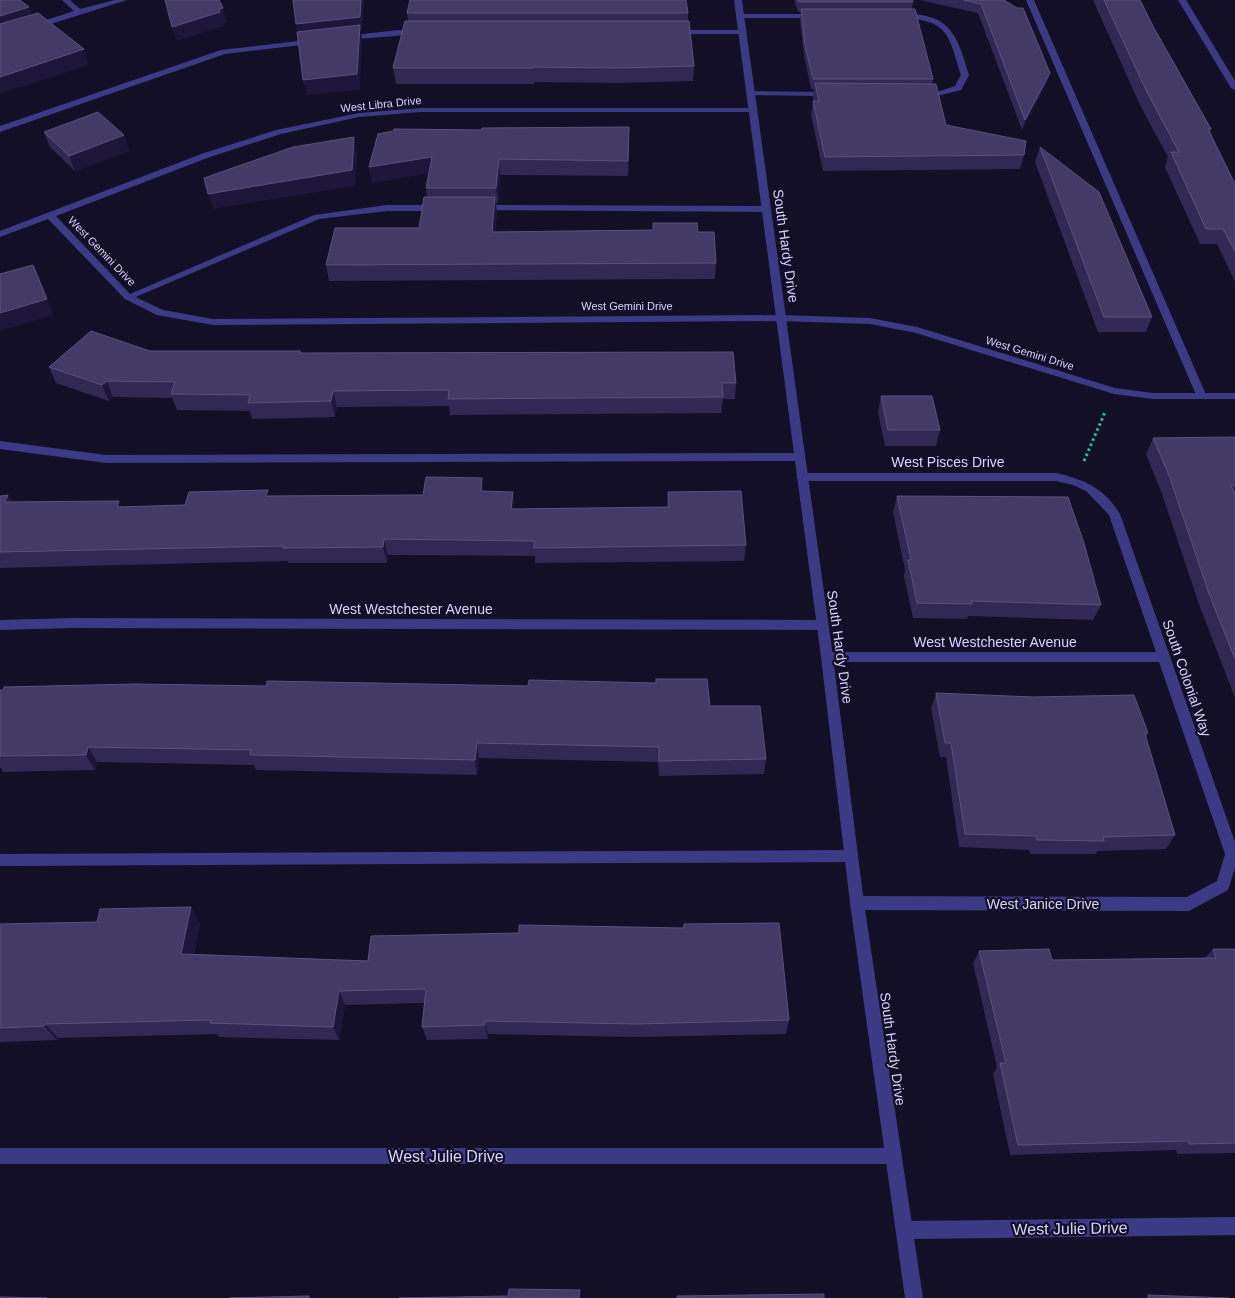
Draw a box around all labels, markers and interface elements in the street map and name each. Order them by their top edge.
street label: West Libra Drive [340,94,422,114]
street label: South Hardy Drive [770,188,802,304]
street label: West Gemini Drive [66,214,138,288]
street label: West Gemini Drive [581,300,673,312]
street label: West Gemini Drive [985,334,1075,372]
street label: West Pisces Drive [891,454,1005,470]
street label: South Hardy Drive [824,589,856,705]
street label: West Westchester Avenue [329,601,493,617]
street label: South Colonial Way [1160,618,1214,738]
street label: West Westchester Avenue [913,634,1077,650]
street label: West Janice Drive [987,896,1099,912]
street label: South Hardy Drive [877,991,909,1107]
street label: West Julie Drive [388,1148,504,1165]
street label: West Julie Drive [1012,1219,1128,1238]

